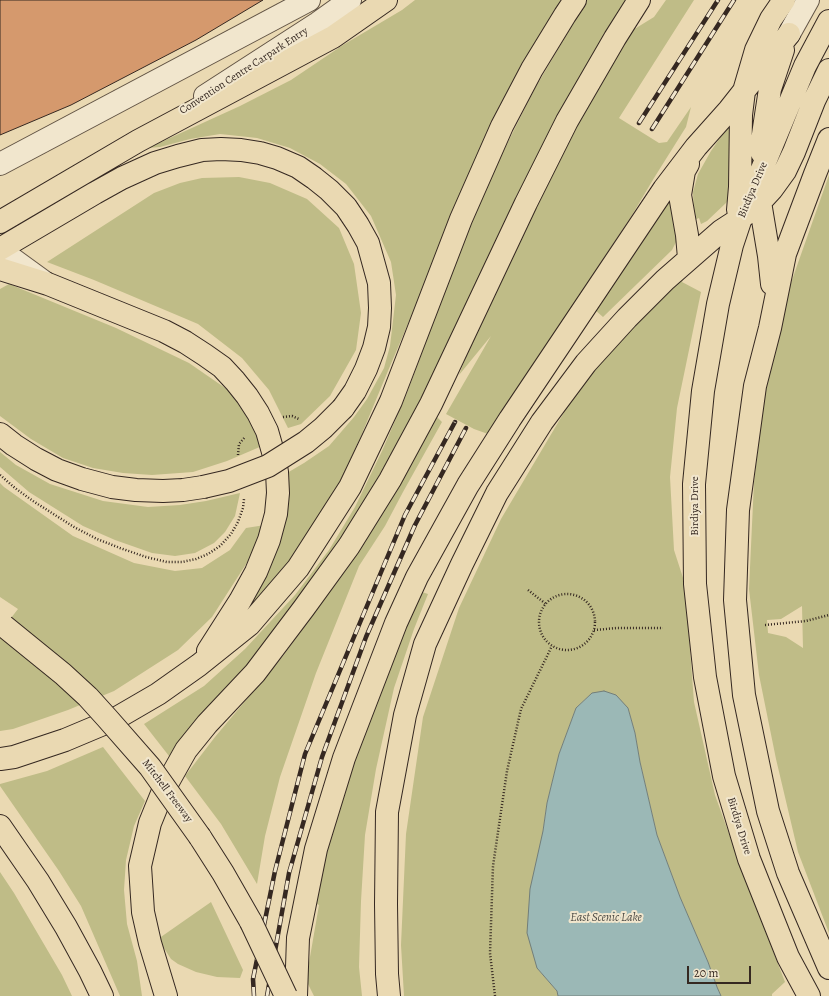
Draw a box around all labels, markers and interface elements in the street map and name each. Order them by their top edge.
street label: Convention Centre Carpark Entry [177,24,311,118]
street label: Birdiya Drive [735,160,771,220]
street label: Birdiya Drive [688,476,702,536]
street label: Mitchell Freeway [139,757,195,825]
street label: Birdiya Drive [724,796,754,856]
water label: East Scenic Lake [570,911,642,925]
scale bar [689,958,753,984]
text: 20 m [694,965,718,981]

